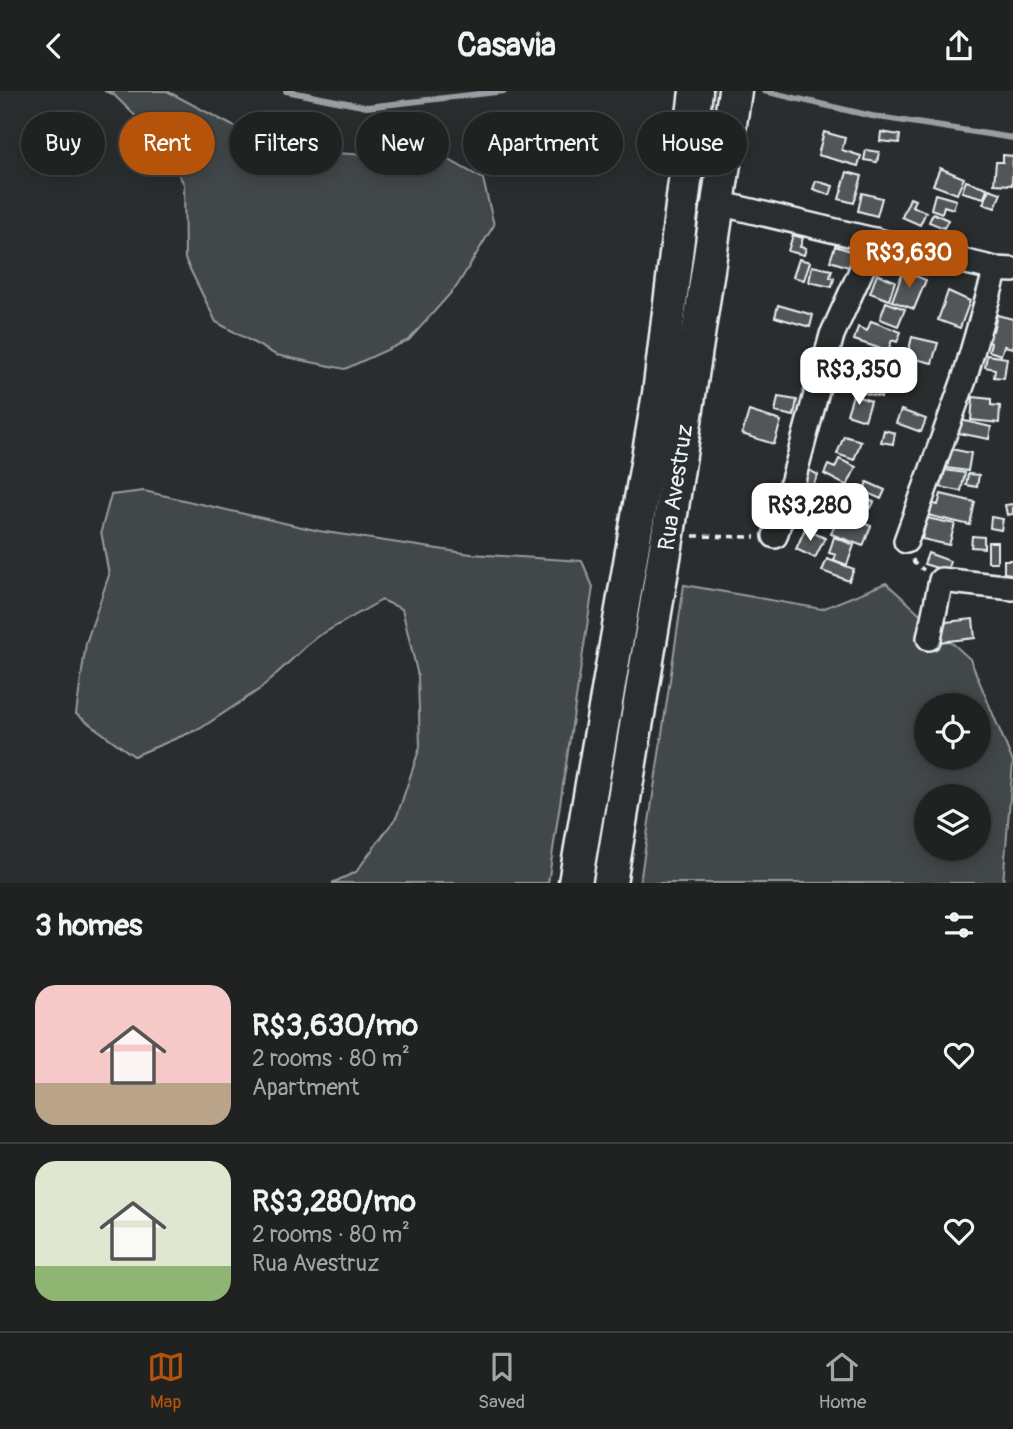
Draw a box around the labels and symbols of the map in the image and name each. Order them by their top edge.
pin: R$3,630 [844,231,974,290]
pin: R$3,350 [794,347,924,407]
street label: Rua Avestruz [652,422,699,553]
pin: R$3,280 [745,483,875,543]

